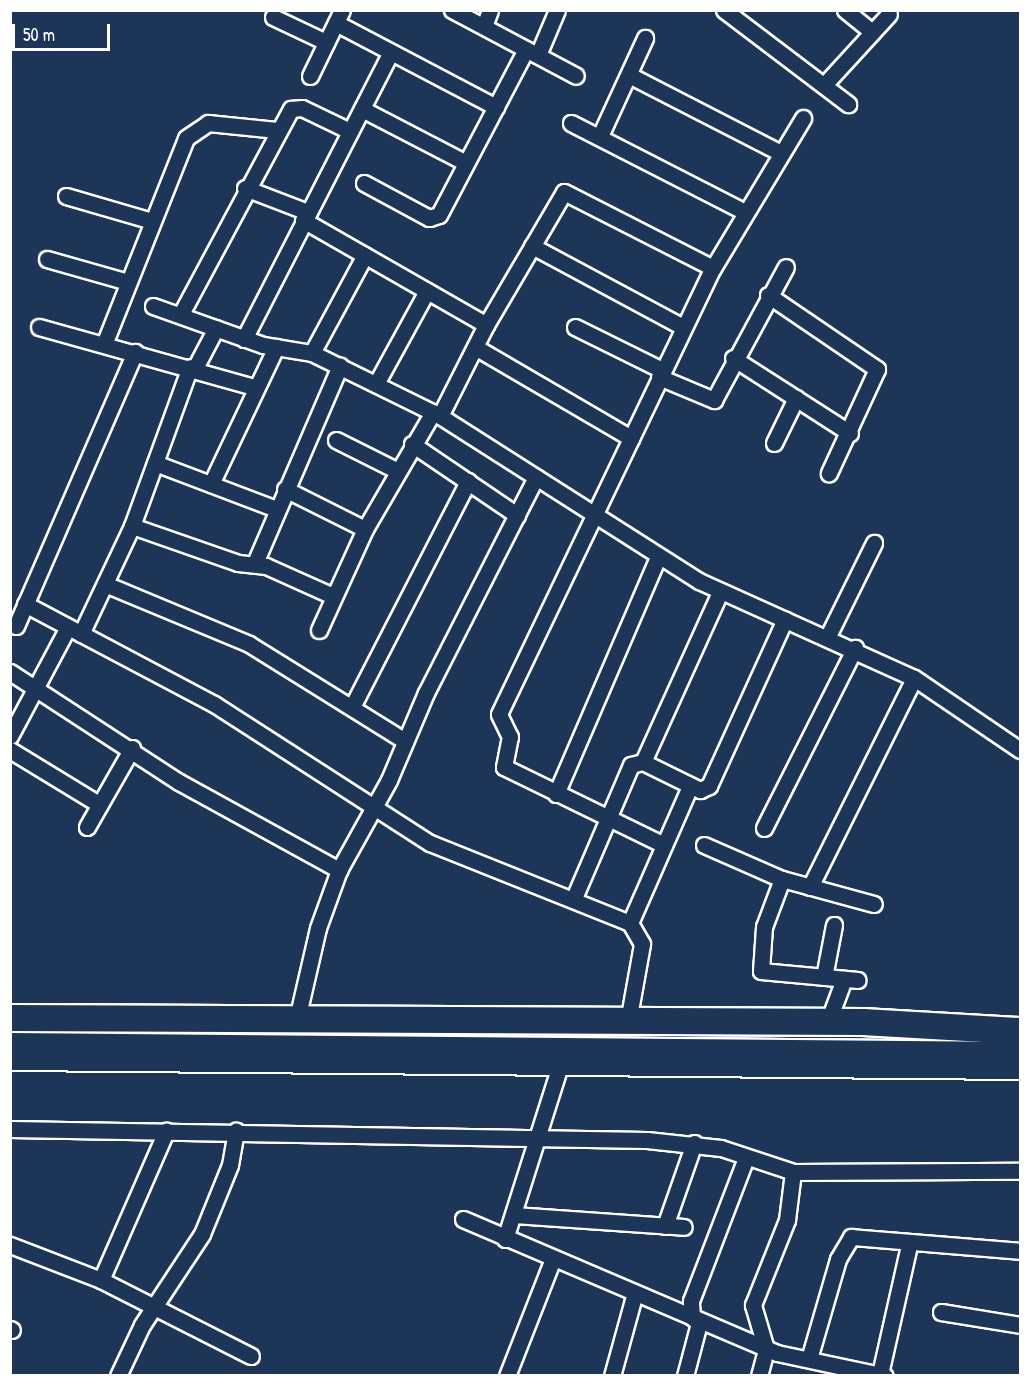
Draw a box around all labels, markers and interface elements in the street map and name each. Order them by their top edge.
scale bar [15,12,112,50]
text: 50 m [23,22,55,47]

